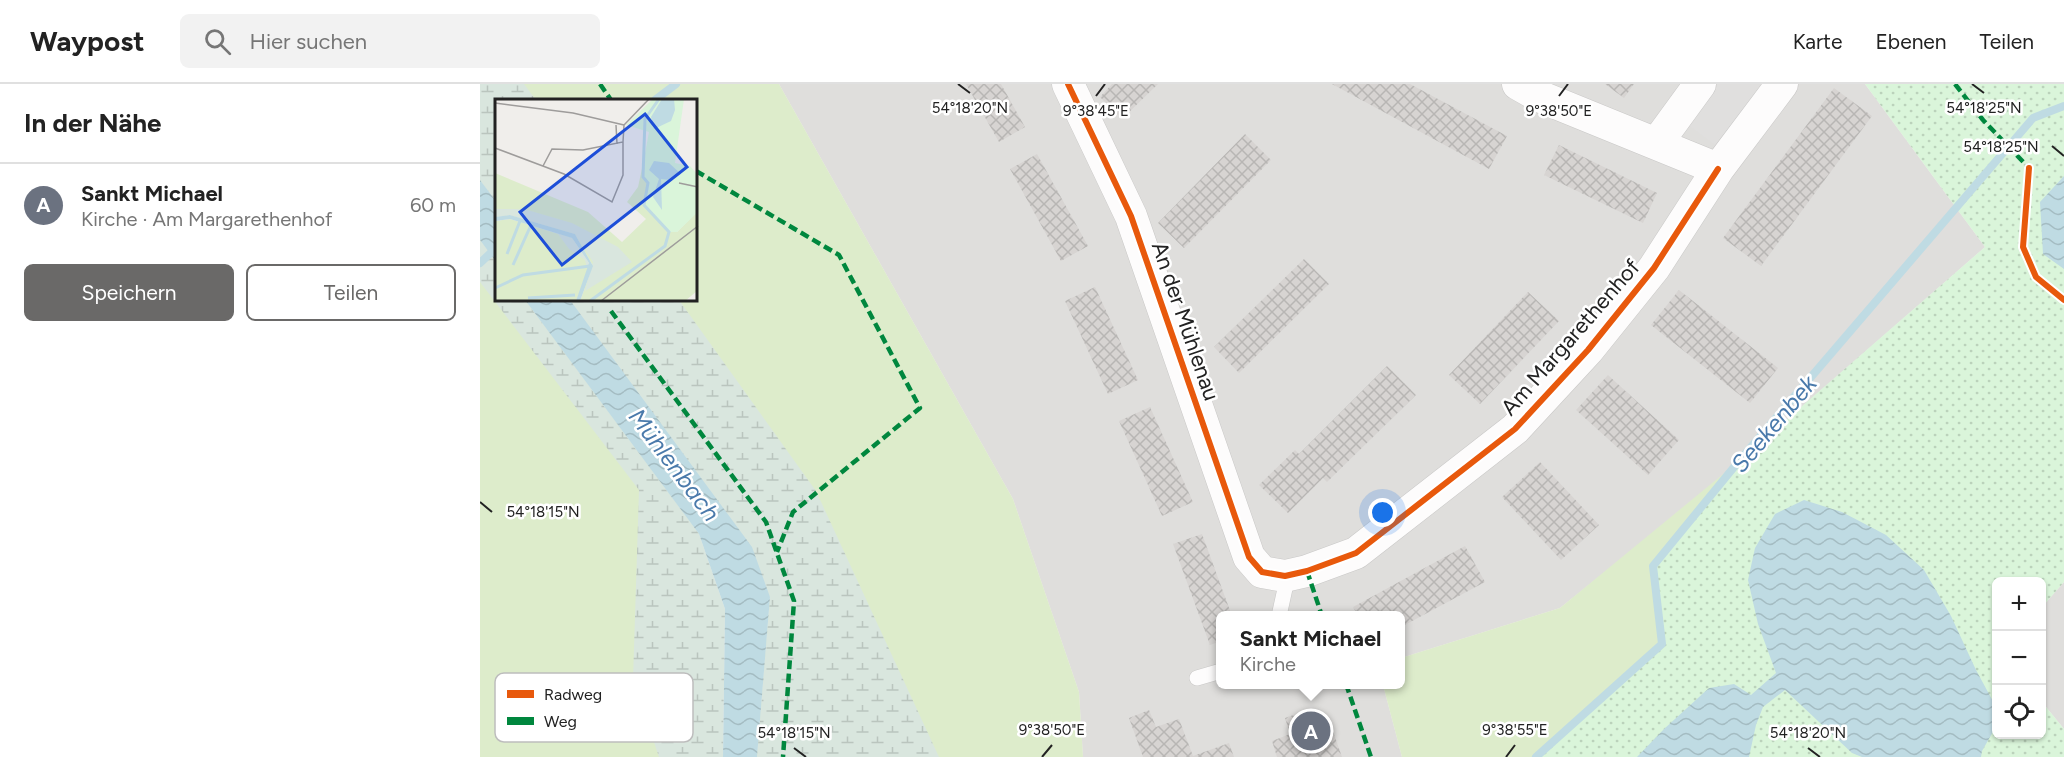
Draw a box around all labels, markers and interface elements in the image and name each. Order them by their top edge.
search box [180,14,600,68]
text: Waypost [30,24,144,58]
icon: search [201,25,234,58]
text: Hier suchen [249,28,367,55]
text: Karte [1793,29,1842,54]
text: Ebenen [1875,29,1947,54]
text: Teilen [1980,29,2034,54]
inset map [495,99,698,302]
text: 54°18'20"N [932,99,1008,117]
text: 54°18'25"N [1946,99,2022,117]
text: 9°38'45"E [1063,102,1129,120]
text: 9°38'50"E [1526,102,1592,120]
text: In der Nähe [24,107,161,139]
text: 54°18'25"N [1963,138,2039,156]
text: Sankt Michael [81,180,223,207]
text: A [36,193,51,217]
text: 60 m [410,193,456,217]
text: Kirche · Am Margarethenhof [81,207,332,231]
street label: An der Mühlenau [1146,238,1225,404]
street label: Am Margarethenhof [1495,253,1646,421]
button: Speichern [24,264,234,321]
button: Teilen [246,264,456,321]
water label: Seekenbek [1725,368,1823,478]
water label: Mühlenbach [623,403,726,527]
your location [1368,498,1397,527]
text: 54°18'15"N [506,503,580,521]
map controls [1992,577,2046,739]
button: + [1992,577,2046,631]
popup [1216,611,1405,689]
text: Sankt Michael [1240,625,1382,652]
button: − [1992,631,2046,685]
text: Kirche [1240,652,1296,676]
legend [495,673,693,742]
text: Radweg [544,685,602,704]
button: locate [1992,685,2046,739]
pin: A [1292,708,1330,754]
text: Weg [544,712,577,731]
text: 9°38'50"E [1019,721,1085,739]
text: 9°38'55"E [1482,721,1548,739]
text: 54°18'15"N [757,724,831,742]
text: 54°18'20"N [1770,724,1846,742]

